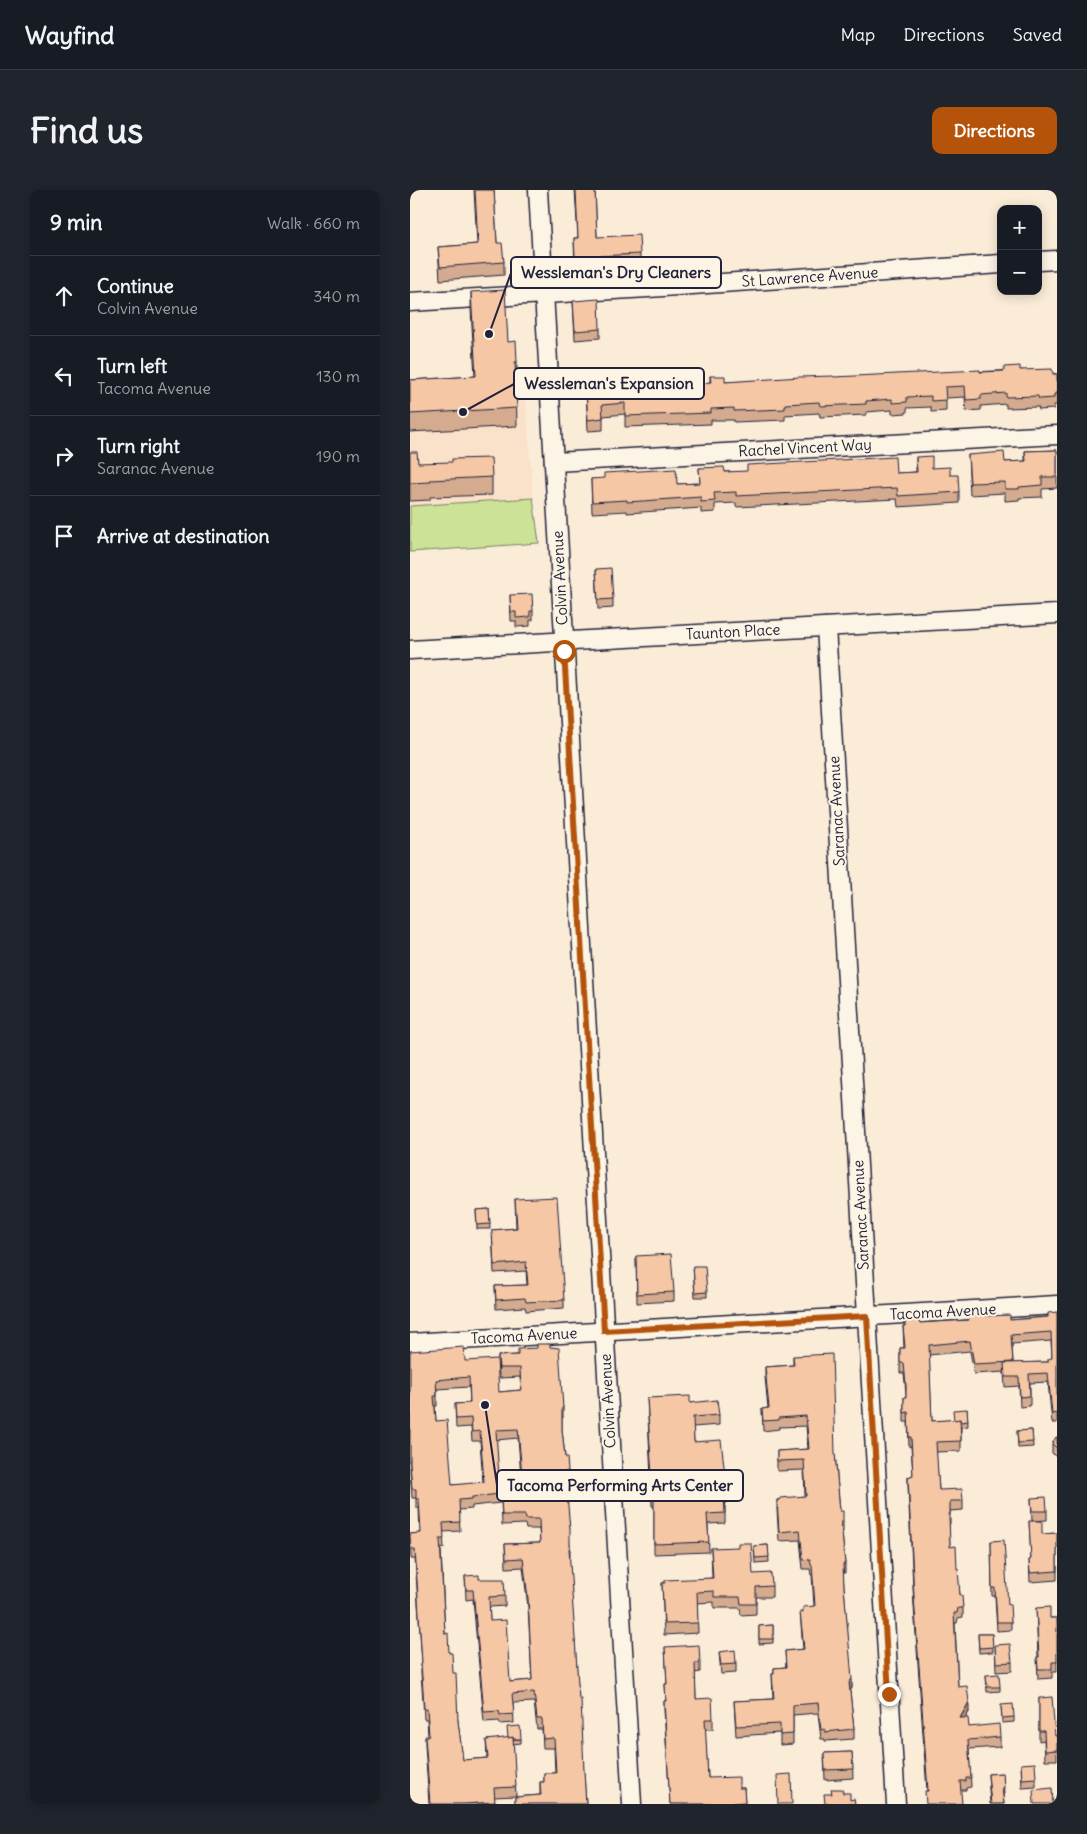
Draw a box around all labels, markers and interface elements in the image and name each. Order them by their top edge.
text: Wayfind [25,20,114,50]
text: Map [840,23,875,46]
text: Directions [903,23,985,46]
text: Saved [1013,23,1062,46]
button: Directions [932,107,1057,154]
text: Find us [30,108,143,152]
map controls [997,205,1042,295]
button: + [997,205,1042,250]
text: 9 min [50,209,102,236]
text: Walk · 660 m [267,213,360,233]
button: − [997,250,1042,295]
callout: Wessleman's Dry Cleaners [511,257,721,288]
text: Wessleman's Dry Cleaners [521,262,711,283]
street label: St Lawrence Avenue [741,262,879,291]
text: Continue [97,274,174,298]
icon: ahead [50,282,78,310]
text: 340 m [313,286,360,306]
text: Colvin Avenue [97,298,198,318]
text: Turn left [97,354,167,378]
icon: left [50,362,78,390]
text: 130 m [316,366,360,386]
callout: Wessleman's Expansion [514,368,704,399]
text: Wessleman's Expansion [524,373,694,394]
text: Tacoma Avenue [97,378,211,398]
text: Turn right [97,434,180,458]
street label: Rachel Vincent Way [738,435,872,460]
icon: right [50,442,78,470]
text: 190 m [316,446,360,466]
text: Saranac Avenue [97,458,214,478]
icon: arrive [50,522,78,550]
text: Arrive at destination [97,524,270,548]
street label: Colvin Avenue [548,530,571,626]
street label: Taunton Place [685,620,781,643]
route start [553,640,576,663]
street label: Saranac Avenue [824,756,849,866]
street label: Saranac Avenue [848,1160,873,1270]
street label: Tacoma Avenue [889,1299,997,1324]
street label: Tacoma Avenue [470,1323,578,1348]
street label: Colvin Avenue [596,1353,619,1449]
callout: Tacoma Performing Arts Center [497,1470,743,1501]
text: Tacoma Performing Arts Center [507,1475,734,1496]
route end [878,1683,901,1706]

